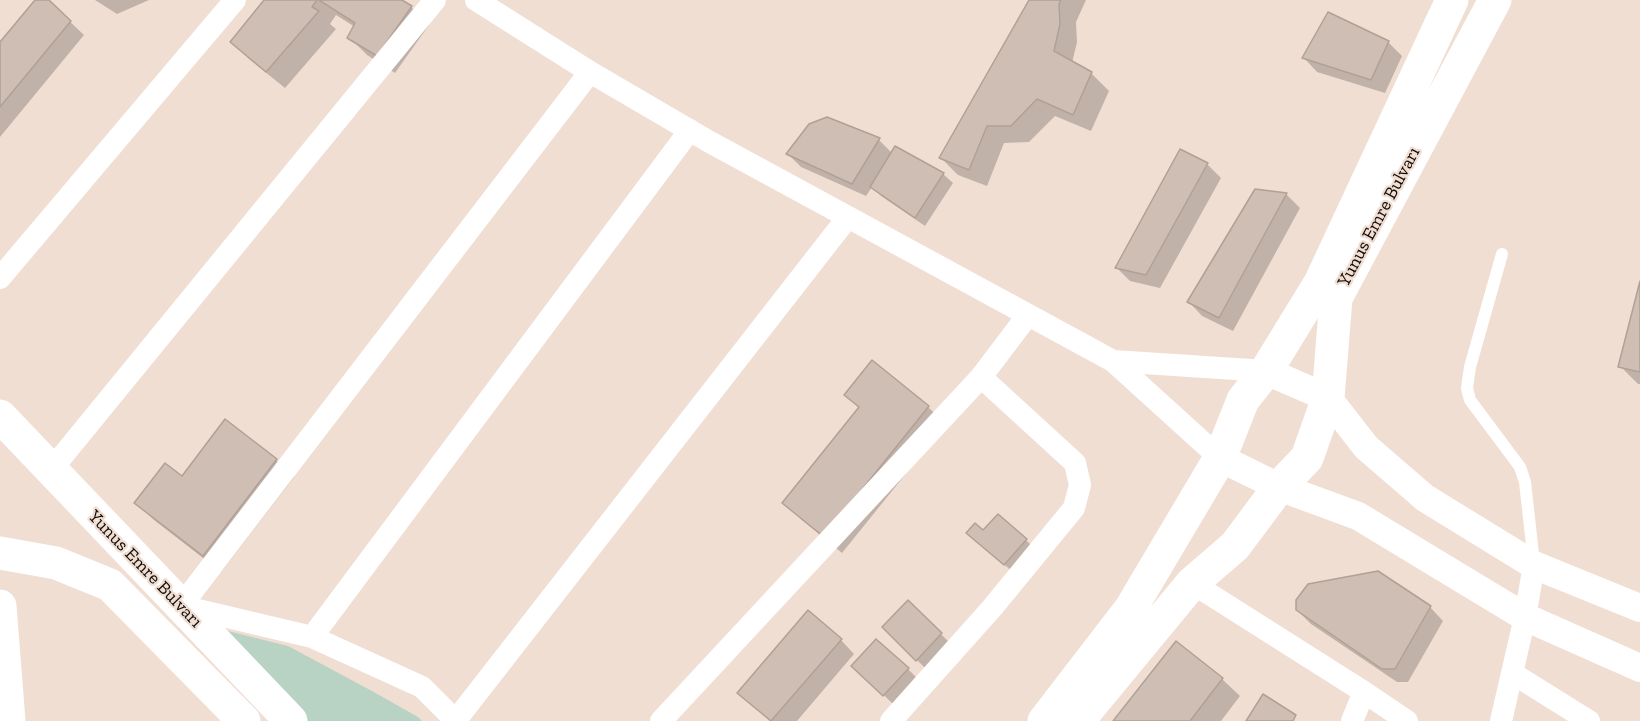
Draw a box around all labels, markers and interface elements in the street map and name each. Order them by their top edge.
street label: Yunus Emre Bulvarı [1333,144,1425,290]
street label: Yunus Emre Bulvarı [83,506,207,632]

